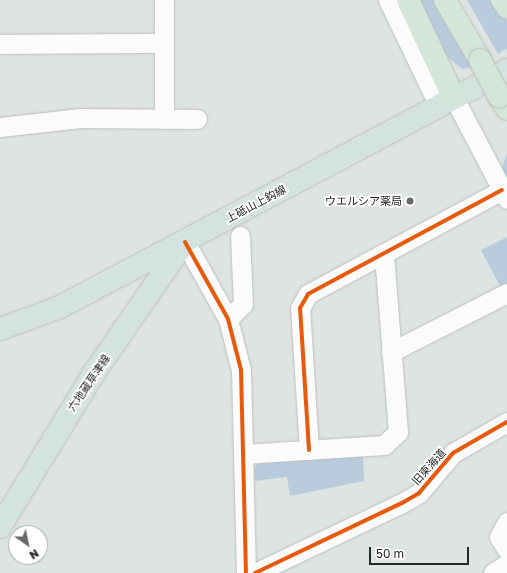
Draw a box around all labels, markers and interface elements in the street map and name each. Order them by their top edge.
street label: 上砥山上鈎線 [224,183,288,225]
place label: ウエルシア薬局 [325,194,402,208]
marker: ウエルシア薬局 [405,196,415,206]
street label: 六地蔵草津線 [65,352,113,414]
street label: 旧東海道 [409,446,449,488]
north arrow [8,525,48,565]
scale bar [371,539,471,565]
text: 50 m [376,546,404,561]
text: N [27,547,41,562]

